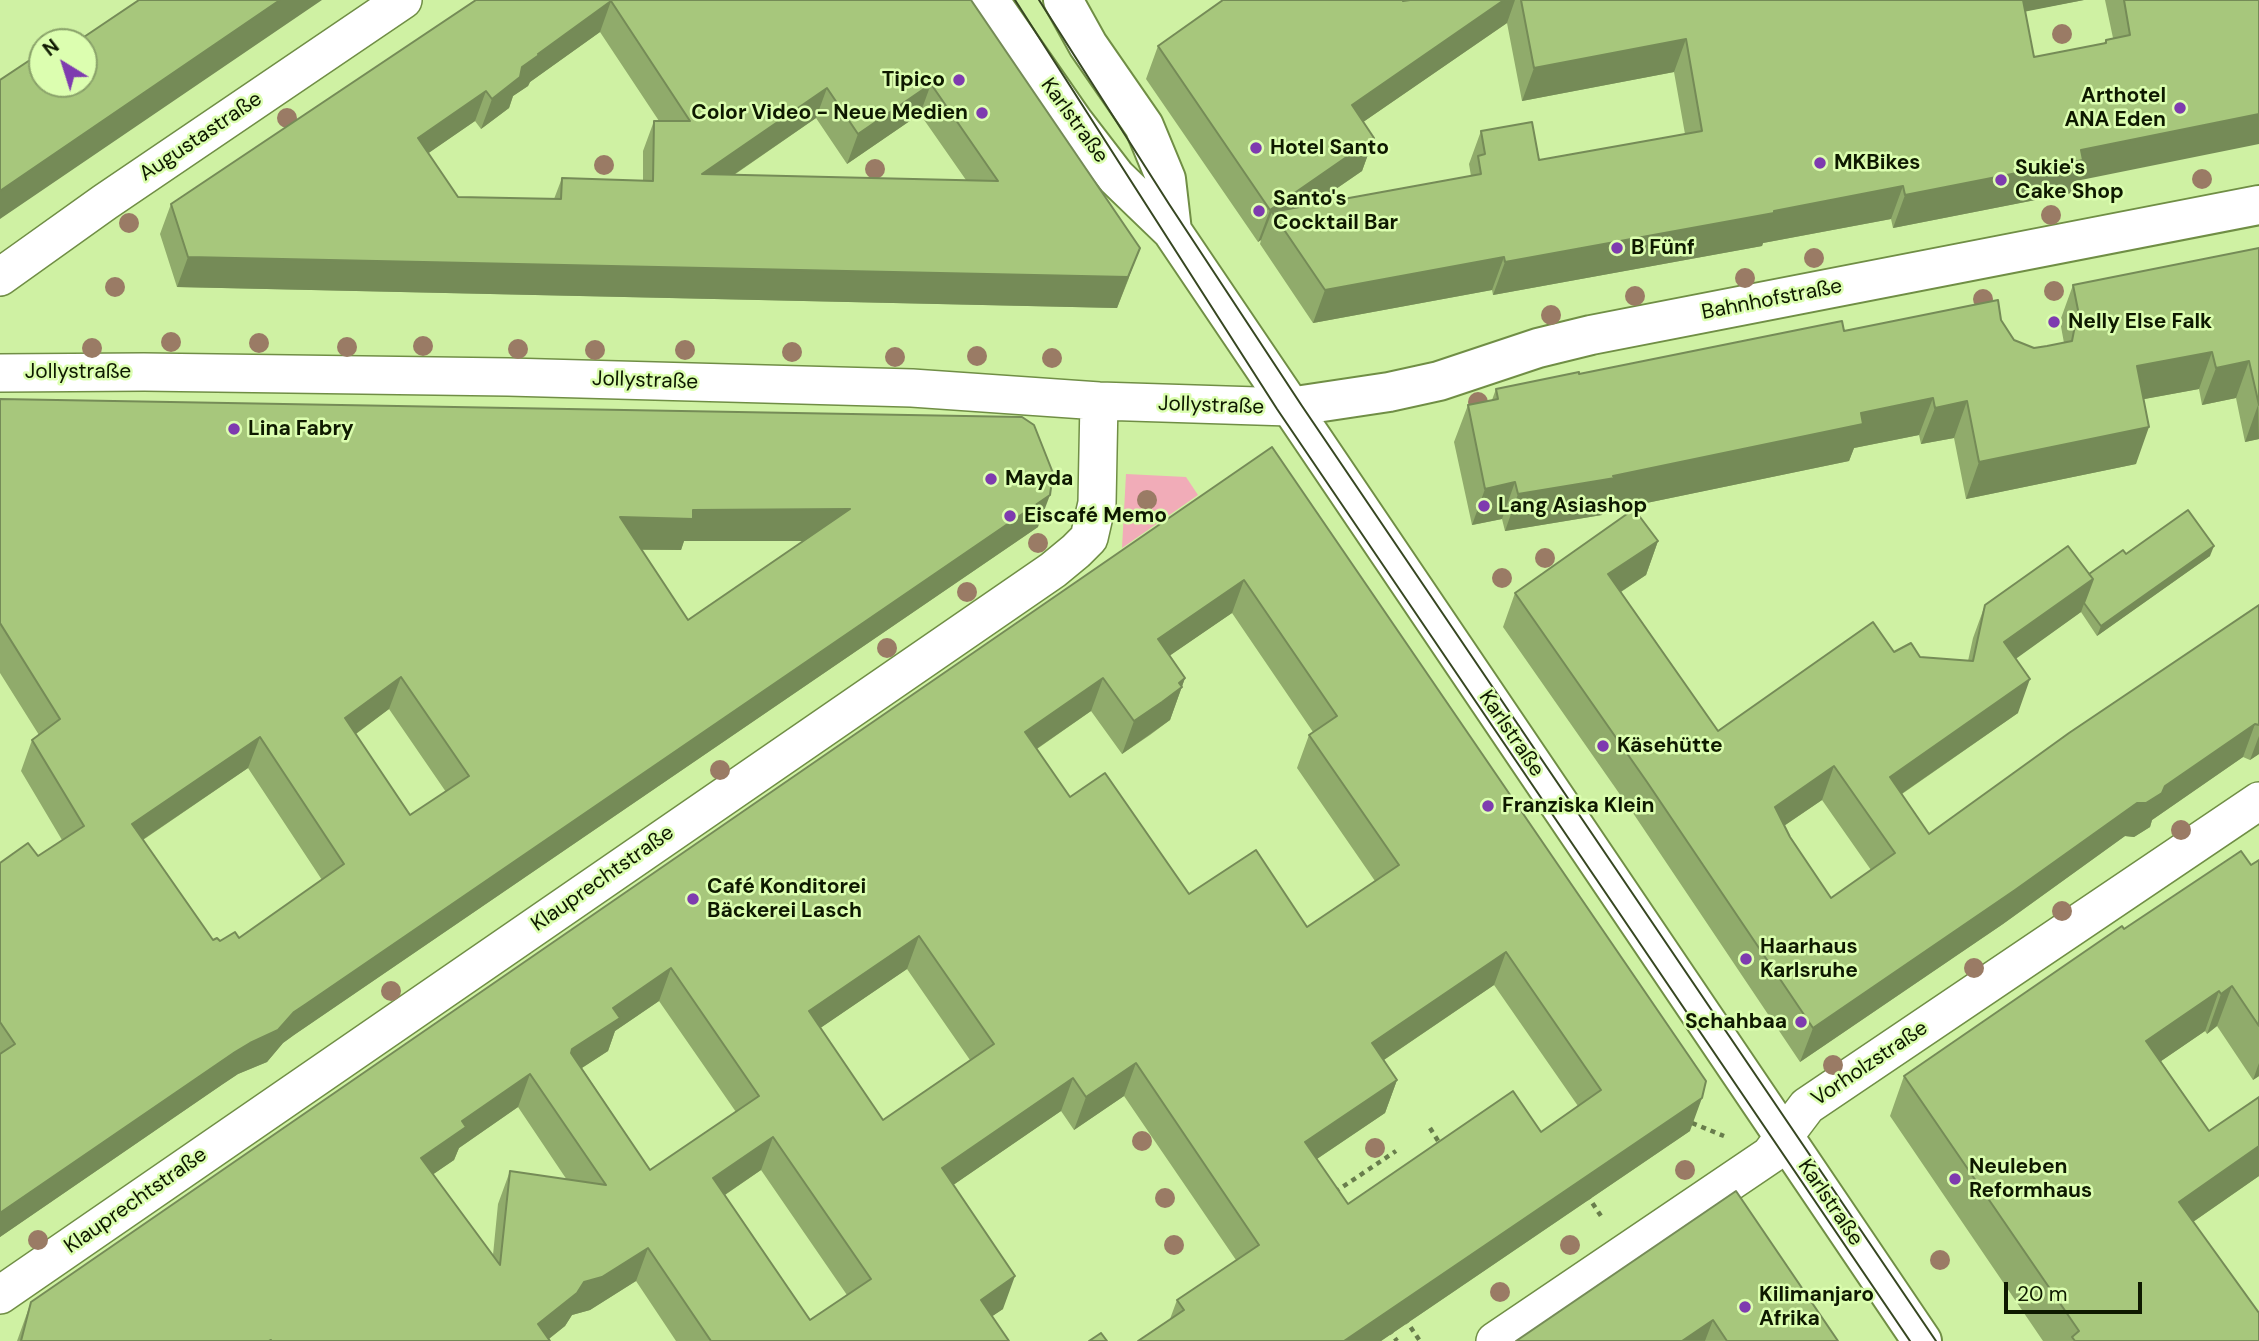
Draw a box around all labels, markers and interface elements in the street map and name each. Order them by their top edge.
north arrow [28,28,98,98]
text: N [38,34,64,62]
place label: Tipico [882,67,945,93]
marker: Tipico [951,72,967,88]
street label: Karlstraße [1035,74,1113,168]
place label: Arthotel ANA Eden [2064,83,2166,133]
street label: Augustastraße [135,87,267,187]
place label: Color Video - Neue Medien [691,100,968,126]
marker: Arthotel ANA Eden [2172,100,2188,116]
marker: Color Video - Neue Medien [974,105,990,121]
place label: Hotel Santo [1270,135,1389,161]
marker: Hotel Santo [1248,140,1264,156]
place label: MKBikes [1834,150,1921,176]
marker: MKBikes [1812,155,1828,171]
place label: Sukie's Cake Shop [2015,155,2124,205]
marker: Sukie's Cake Shop [1993,172,2009,188]
place label: Santo's Cocktail Bar [1273,186,1398,236]
marker: Santo's Cocktail Bar [1251,203,1267,219]
place label: B Fünf [1631,235,1695,261]
marker: B Fünf [1609,240,1625,256]
street label: Bahnhofstraße [1700,274,1844,326]
place label: Nelly Else Falk [2068,309,2212,335]
marker: Nelly Else Falk [2046,314,2062,330]
street label: Jollystraße [25,359,131,385]
street label: Jollystraße [591,367,699,395]
street label: Jollystraße [1157,392,1265,420]
place label: Lina Fabry [248,416,354,442]
marker: Lina Fabry [226,421,242,437]
place label: Mayda [1005,466,1073,492]
marker: Mayda [983,471,999,487]
place label: Lang Asiashop [1498,493,1647,519]
marker: Lang Asiashop [1476,498,1492,514]
place label: Eiscafé Memo [1024,503,1167,529]
marker: Eiscafé Memo [1002,508,1018,524]
street label: Karlstraße [1473,686,1549,782]
place label: Käsehütte [1617,733,1723,759]
marker: Käsehütte [1595,738,1611,754]
place label: Franziska Klein [1502,793,1654,819]
marker: Franziska Klein [1480,798,1496,814]
street label: Klauprechtstraße [527,820,679,938]
place label: Café Konditorei Bäckerei Lasch [707,874,866,924]
marker: Café Konditorei Bäckerei Lasch [685,891,701,907]
place label: Haarhaus Karlsruhe [1760,934,1858,984]
marker: Haarhaus Karlsruhe [1738,951,1754,967]
place label: Schahbaa [1685,1009,1787,1035]
marker: Schahbaa [1793,1014,1809,1030]
street label: Vorholzstraße [1807,1016,1933,1112]
street label: Klauprechtstraße [60,1142,212,1260]
place label: Neuleben Reformhaus [1969,1154,2092,1204]
street label: Karlstraße [1792,1155,1868,1251]
marker: Neuleben Reformhaus [1947,1171,1963,1187]
scale bar [2007,1268,2145,1312]
text: 20 m [2017,1280,2068,1308]
place label: Kilimanjaro Afrika [1759,1282,1874,1332]
marker: Kilimanjaro Afrika [1737,1299,1753,1315]

